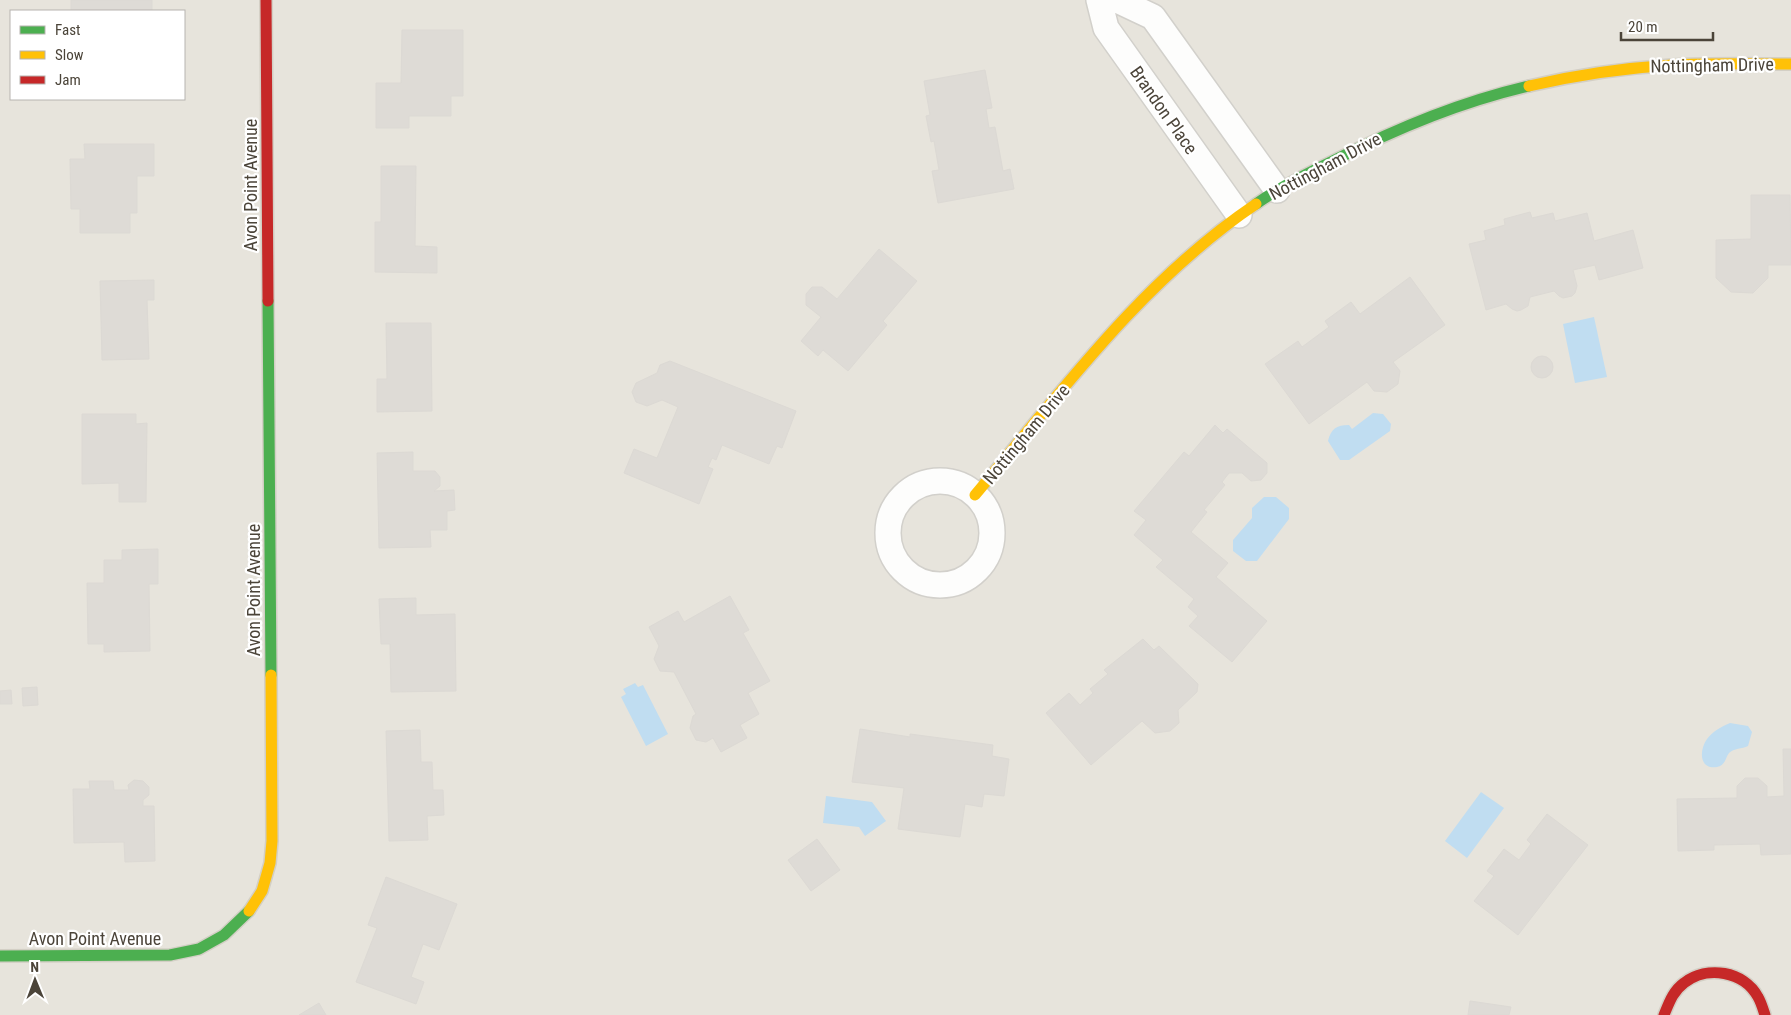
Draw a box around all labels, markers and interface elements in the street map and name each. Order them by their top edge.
legend [10,10,185,100]
scale bar [1621,10,1714,42]
text: 20 m [1628,18,1658,36]
text: Fast [55,21,80,39]
text: Slow [55,46,84,64]
street label: Nottingham Drive [1650,53,1774,77]
street label: Brandon Place [1126,62,1202,158]
text: Jam [55,71,81,89]
street label: Avon Point Avenue [240,119,261,251]
street label: Nottingham Drive [1266,128,1384,204]
street label: Nottingham Drive [978,380,1074,488]
street label: Avon Point Avenue [243,524,264,656]
street label: Avon Point Avenue [29,928,161,949]
north arrow [10,955,60,1005]
text: N [30,959,39,975]

